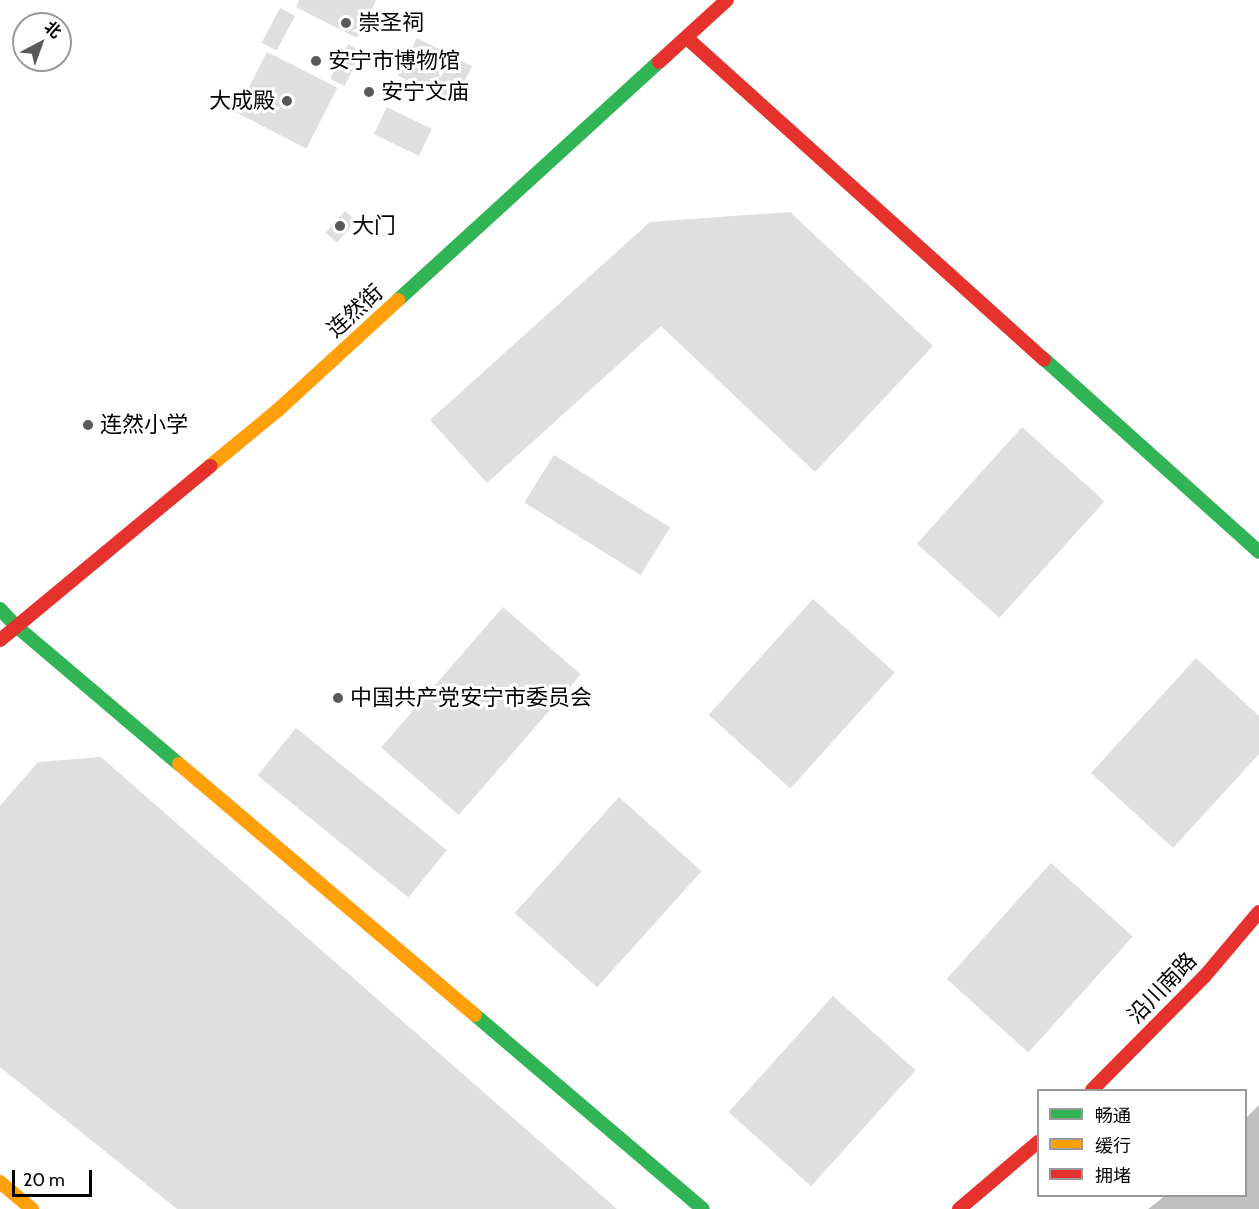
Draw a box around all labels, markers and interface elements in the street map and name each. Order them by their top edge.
place label: 崇圣祠 [358,10,424,36]
north arrow [12,12,72,72]
marker: 崇圣祠 [339,16,353,30]
text: 北 [41,17,65,42]
place label: 安宁市博物馆 [328,48,460,74]
marker: 安宁市博物馆 [309,54,323,68]
place label: 安宁文庙 [381,79,469,105]
marker: 安宁文庙 [362,85,376,99]
place label: 大成殿 [209,88,275,114]
marker: 大成殿 [280,94,294,108]
place label: 大门 [352,213,396,239]
marker: 大门 [333,219,347,233]
street label: 连然街 [322,279,388,343]
place label: 连然小学 [100,412,188,438]
marker: 连然小学 [81,418,95,432]
place label: 中国共产党安宁市委员会 [350,685,592,711]
marker: 中国共产党安宁市委员会 [331,691,345,705]
street label: 沿川南路 [1122,947,1202,1029]
legend [1037,1089,1247,1197]
text: 畅通 [1095,1105,1131,1127]
text: 缓行 [1095,1135,1131,1157]
scale bar [15,1158,94,1196]
text: 拥堵 [1095,1165,1131,1187]
text: 20 m [23,1169,65,1191]

